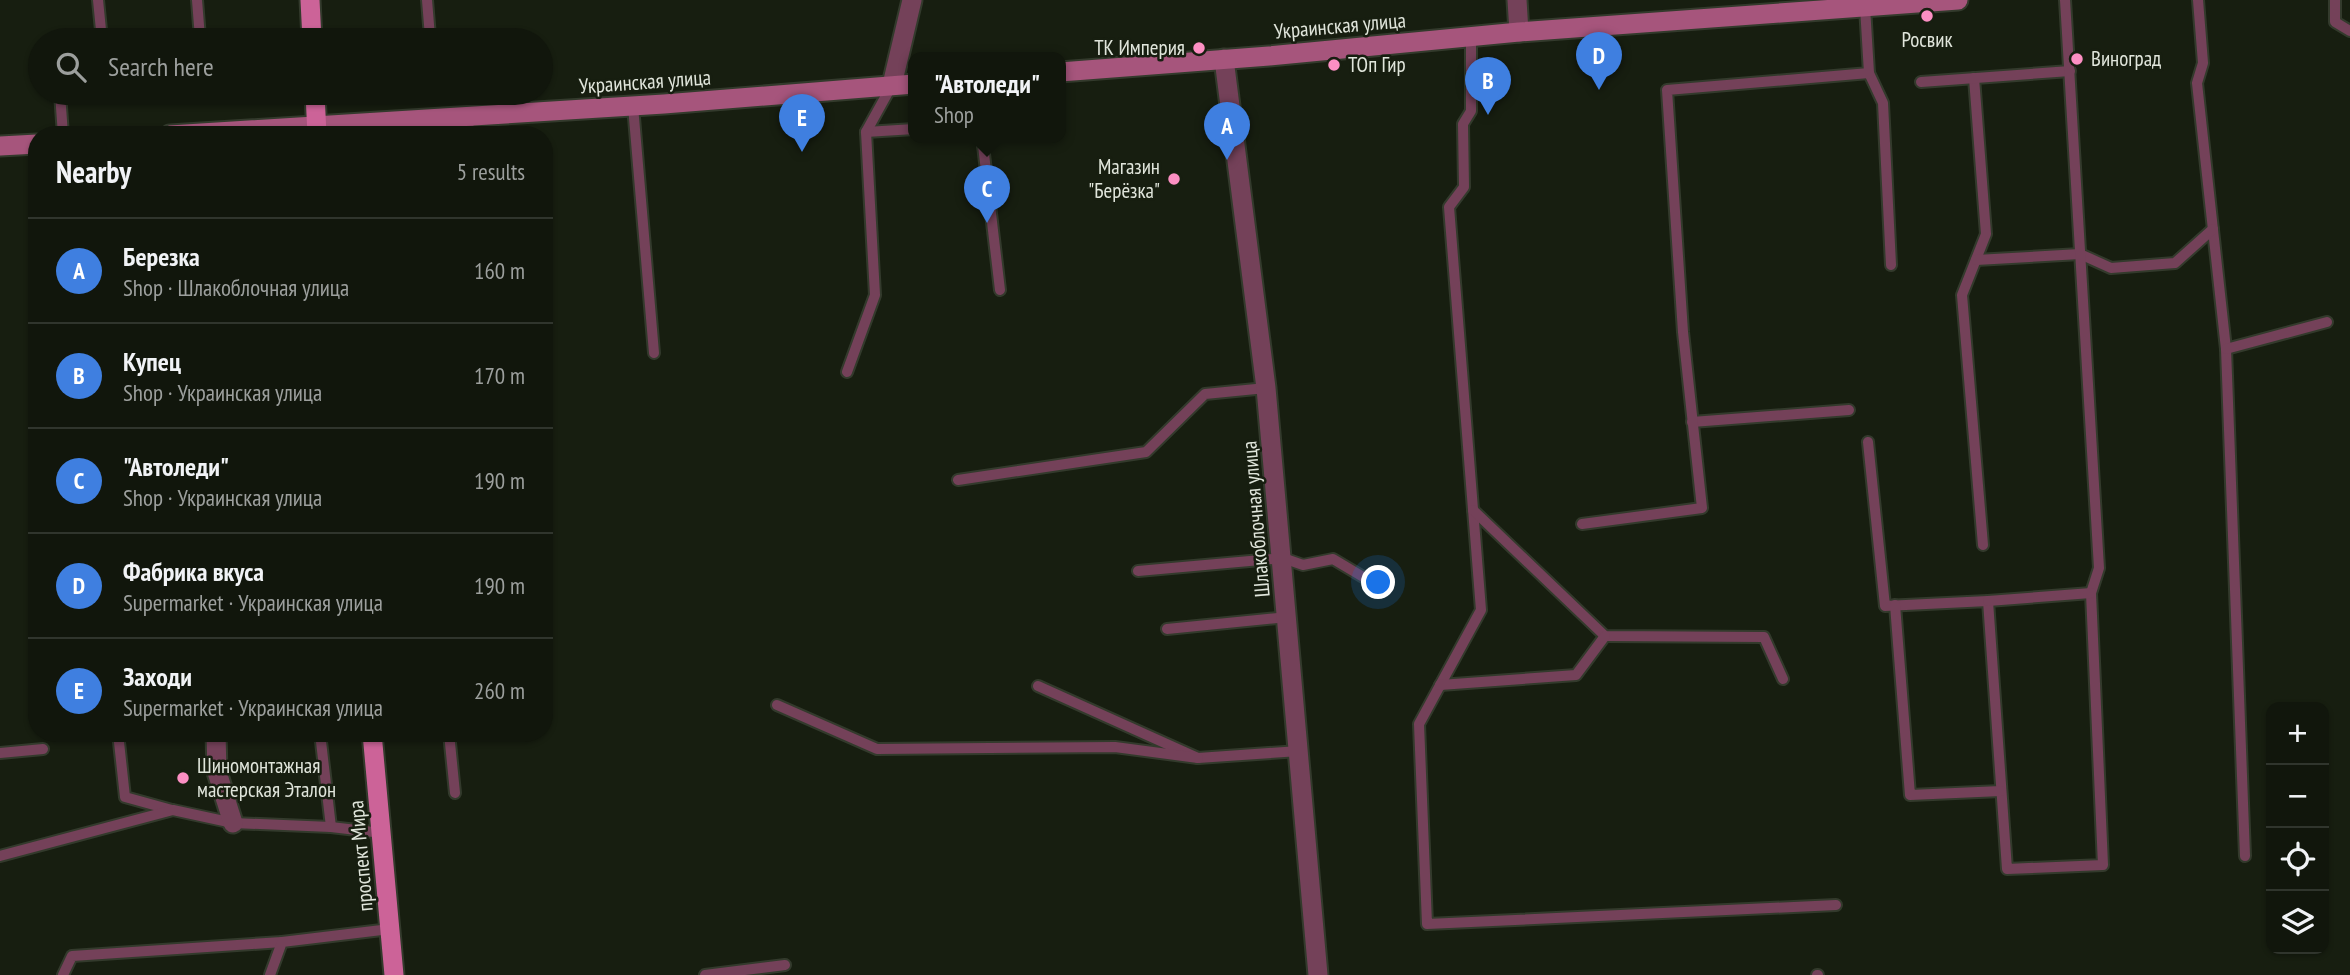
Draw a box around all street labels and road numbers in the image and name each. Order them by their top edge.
street label: Украинская улица [1273,6,1407,45]
street label: Украинская улица [578,63,712,100]
street label: Шлакоблочная улица [1235,440,1276,598]
street label: проспект Мира [342,799,379,913]

